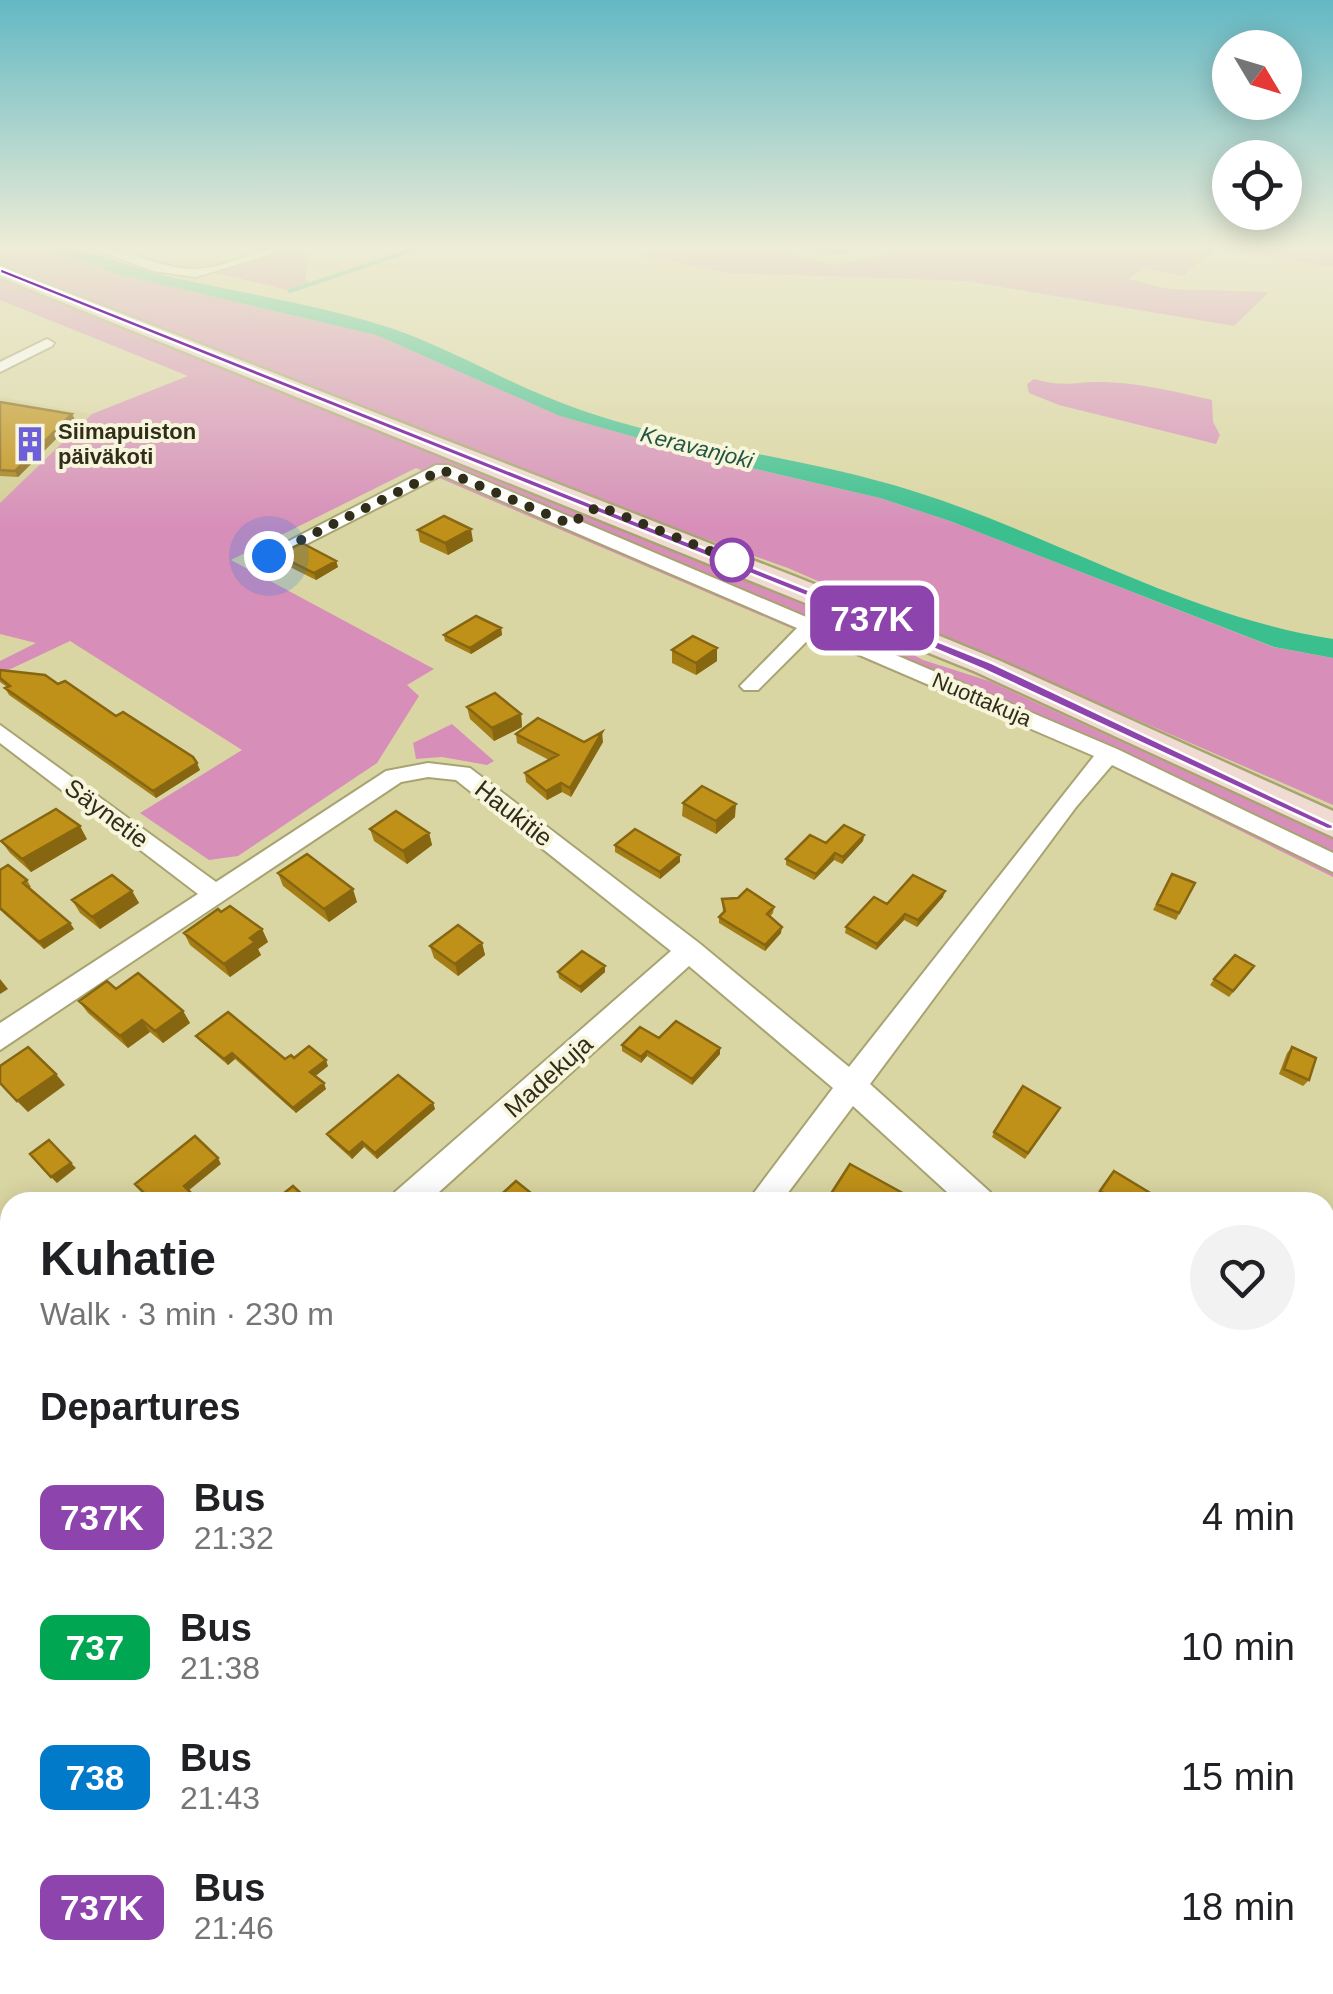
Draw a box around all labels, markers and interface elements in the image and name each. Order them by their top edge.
north arrow [1212,30,1302,120]
map controls [1212,30,1302,230]
button: locate [1212,140,1302,230]
place label: Siimapuiston päiväkoti [58,419,196,469]
water label: Keravanjoki [638,421,757,474]
building icon: Siimapuiston päiväkoti [11,425,49,463]
your location [244,531,294,581]
unlabelled marker [711,539,753,581]
line badge: 737K [802,586,942,650]
text: 737K [830,599,914,638]
street label: Nuottakuja [929,667,1036,732]
street label: Säynetie [60,773,154,853]
street label: Haukitie [470,774,558,852]
street label: Madekuja [498,1029,598,1123]
button: heart [1190,1225,1295,1330]
text: Kuhatie [40,1232,216,1285]
text: Walk · 3 min · 230 m [40,1296,334,1332]
text: Departures [40,1386,241,1428]
text: Bus [194,1477,265,1519]
text: 4 min [1202,1496,1295,1538]
text: 737K [60,1498,144,1537]
text: 21:32 [194,1520,274,1556]
text: Bus [180,1607,252,1649]
text: 10 min [1181,1626,1295,1668]
text: 737 [66,1628,124,1667]
text: 21:38 [180,1650,260,1686]
text: Bus [180,1737,252,1779]
text: 15 min [1181,1756,1295,1798]
text: 738 [66,1758,124,1797]
text: 21:43 [180,1780,260,1816]
text: Bus [194,1867,265,1909]
text: 18 min [1181,1886,1295,1928]
text: 737K [60,1888,144,1927]
text: 21:46 [194,1910,274,1946]

